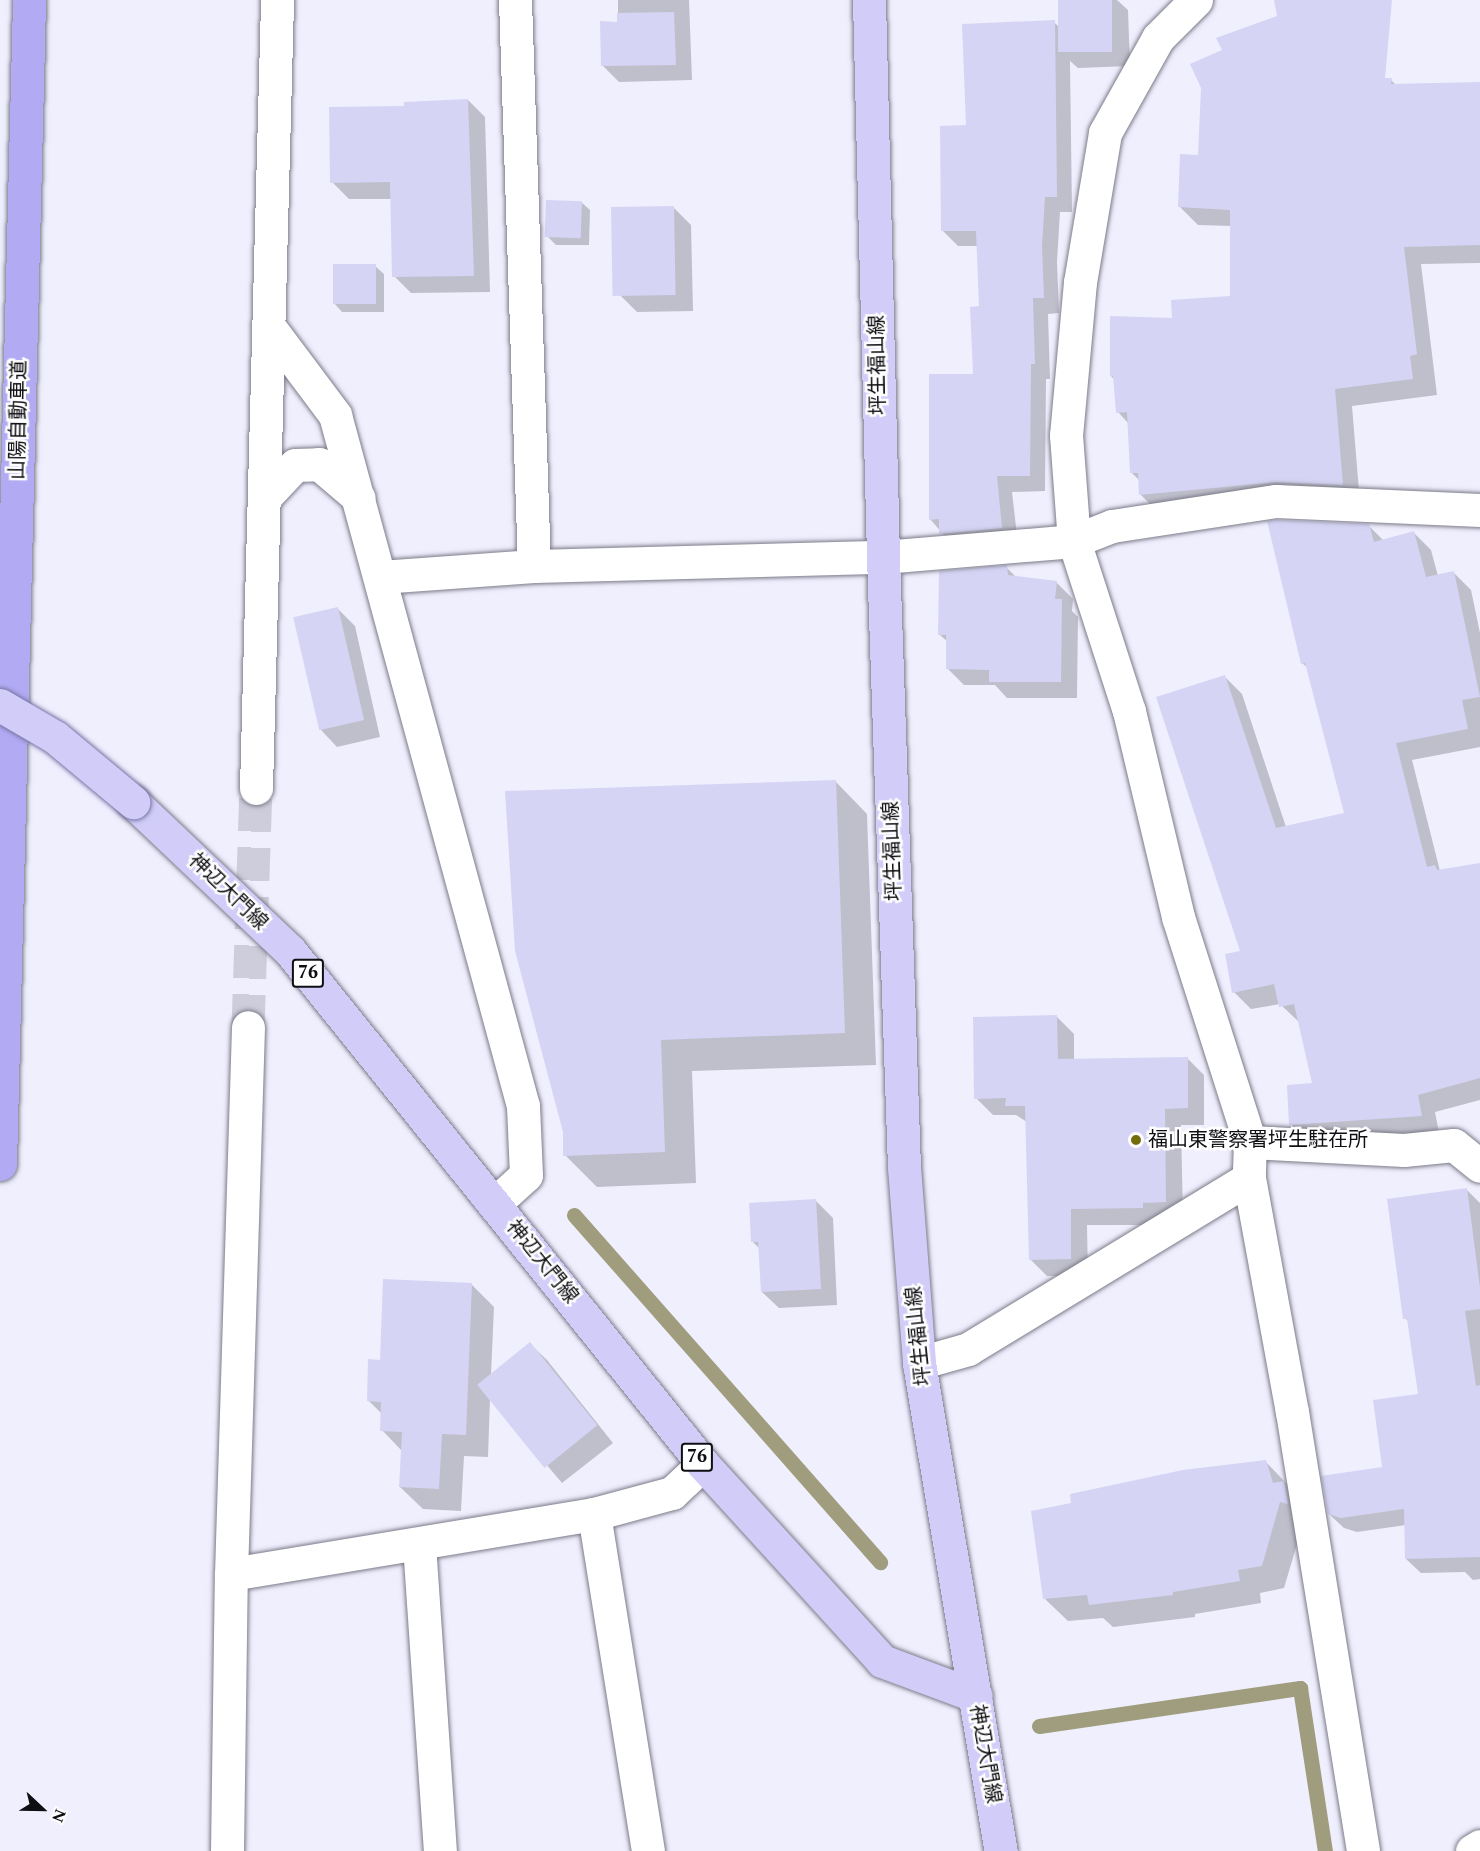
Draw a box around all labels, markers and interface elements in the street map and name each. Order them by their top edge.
street label: 坪生福山線 [865,315,891,415]
street label: 山陽自動車道 [6,360,32,480]
street label: 坪生福山線 [879,801,907,901]
street label: 神辺大門線 [184,849,272,935]
road number: 76 [292,958,324,988]
place label: 福山東警察署坪生駐在所 [1148,1128,1368,1152]
marker: 福山東警察署坪生駐在所 [1129,1133,1143,1147]
street label: 神辺大門線 [501,1216,583,1308]
street label: 坪生福山線 [902,1285,936,1387]
road number: 76 [680,1442,714,1472]
street label: 神辺大門線 [964,1703,1006,1805]
north arrow [12,1779,72,1839]
text: N [45,1805,72,1826]

